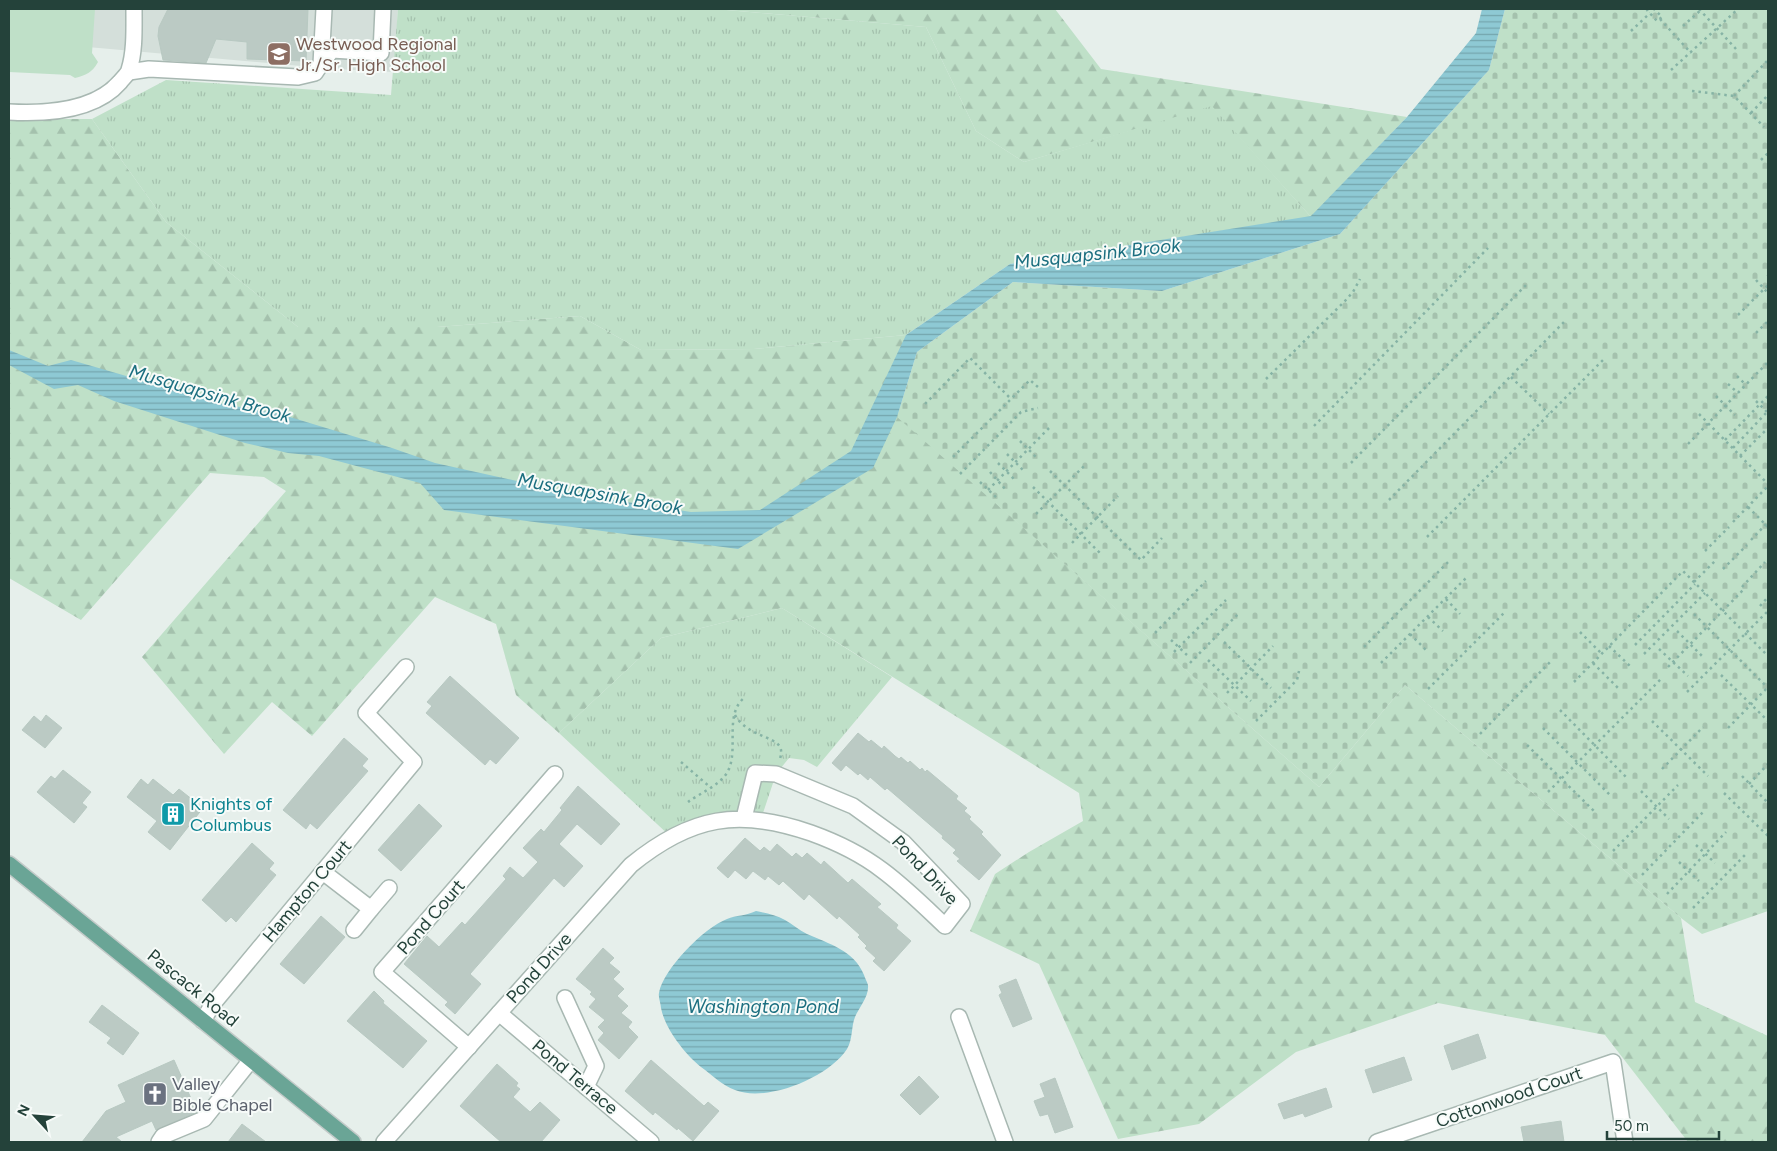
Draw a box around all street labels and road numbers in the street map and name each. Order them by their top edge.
street label: Pond Drive [887,831,963,910]
street label: Hampton Court [258,835,356,947]
street label: Pond Court [392,875,470,959]
street label: Pond Drive [502,928,577,1008]
street label: Pascack Road [143,944,243,1032]
street label: Pond Terrace [528,1035,623,1119]
street label: Cottonwood Court [1433,1062,1585,1132]

